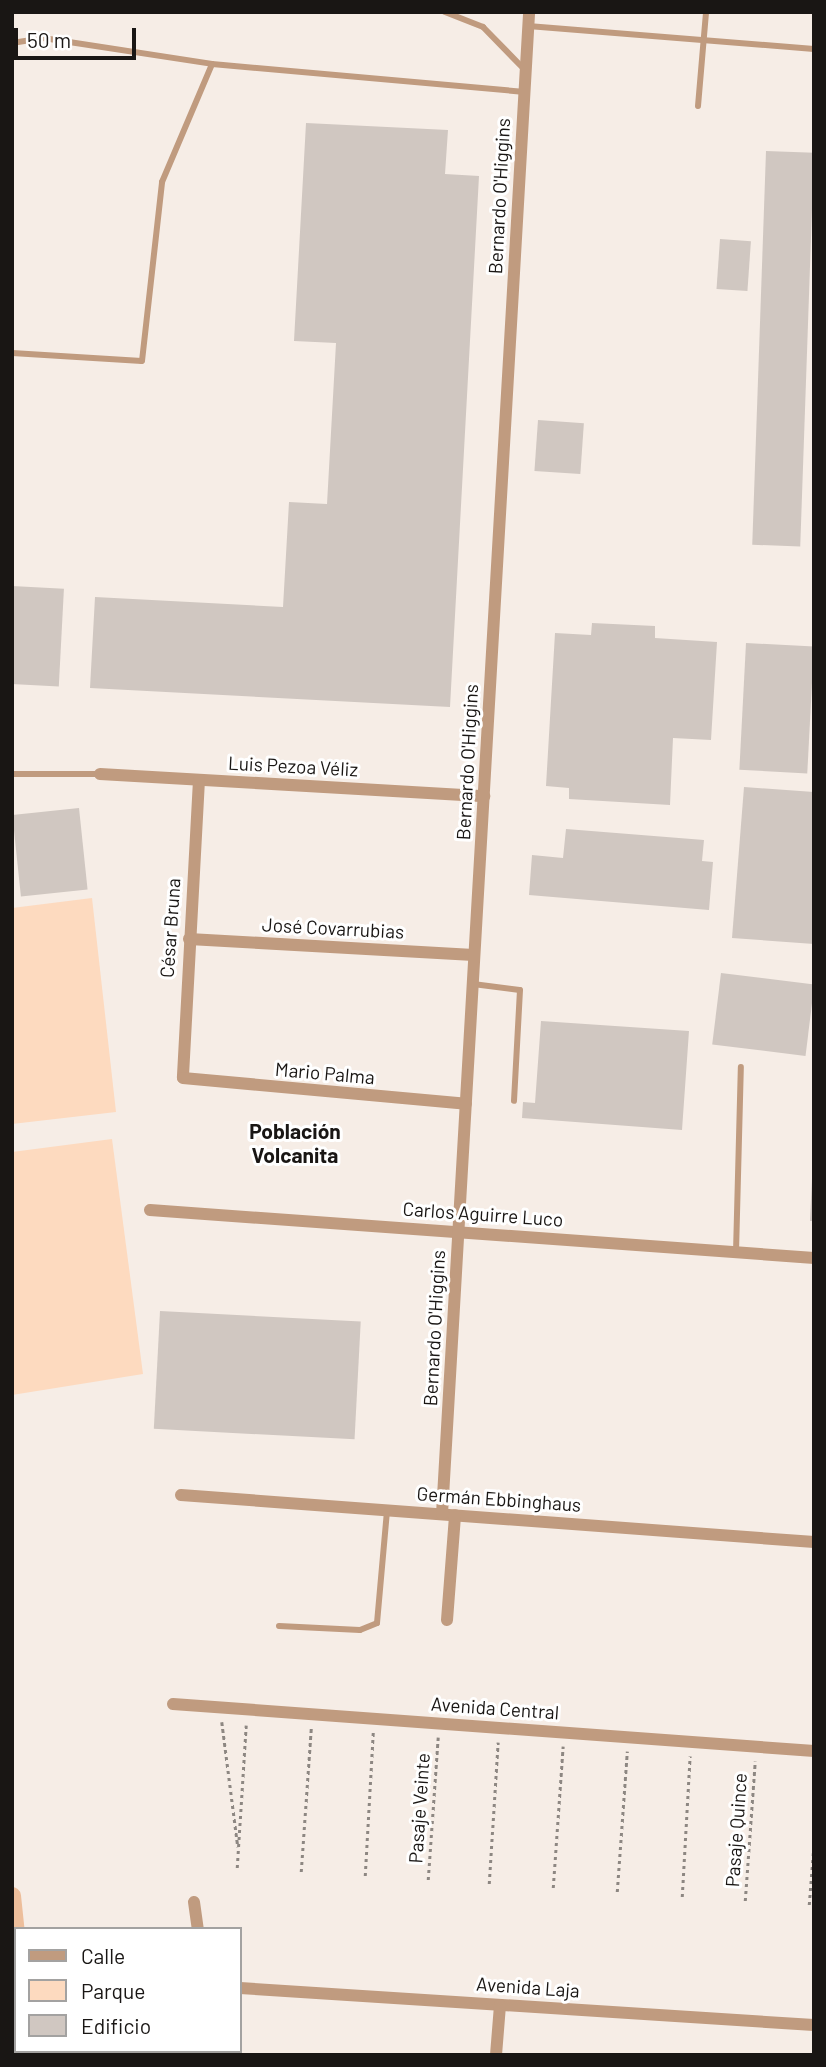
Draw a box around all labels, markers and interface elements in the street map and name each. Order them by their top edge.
scale bar [18,14,140,58]
text: 50 m [27,27,71,52]
street label: Bernardo O'Higgins [484,117,514,275]
street label: Bernardo O'Higgins [452,683,482,841]
street label: Luis Pezoa Véliz [227,751,359,781]
street label: César Bruna [155,877,185,979]
street label: José Covarrubias [261,913,405,943]
street label: Mario Palma [274,1057,376,1089]
district label: Población Volcanita [249,1118,341,1168]
street label: Carlos Aguirre Luco [402,1197,564,1231]
street label: Bernardo O'Higgins [419,1249,449,1407]
street label: Germán Ebbinghaus [416,1482,582,1516]
street label: Avenida Central [430,1692,560,1724]
street label: Pasaje Veinte [404,1752,434,1864]
street label: Pasaje Quince [721,1772,751,1888]
legend [14,1927,242,2053]
text: Calle [81,1943,125,1968]
street label: Avenida Laja [475,1972,581,2002]
text: Parque [81,1978,146,2003]
text: Edificio [81,2013,151,2038]

